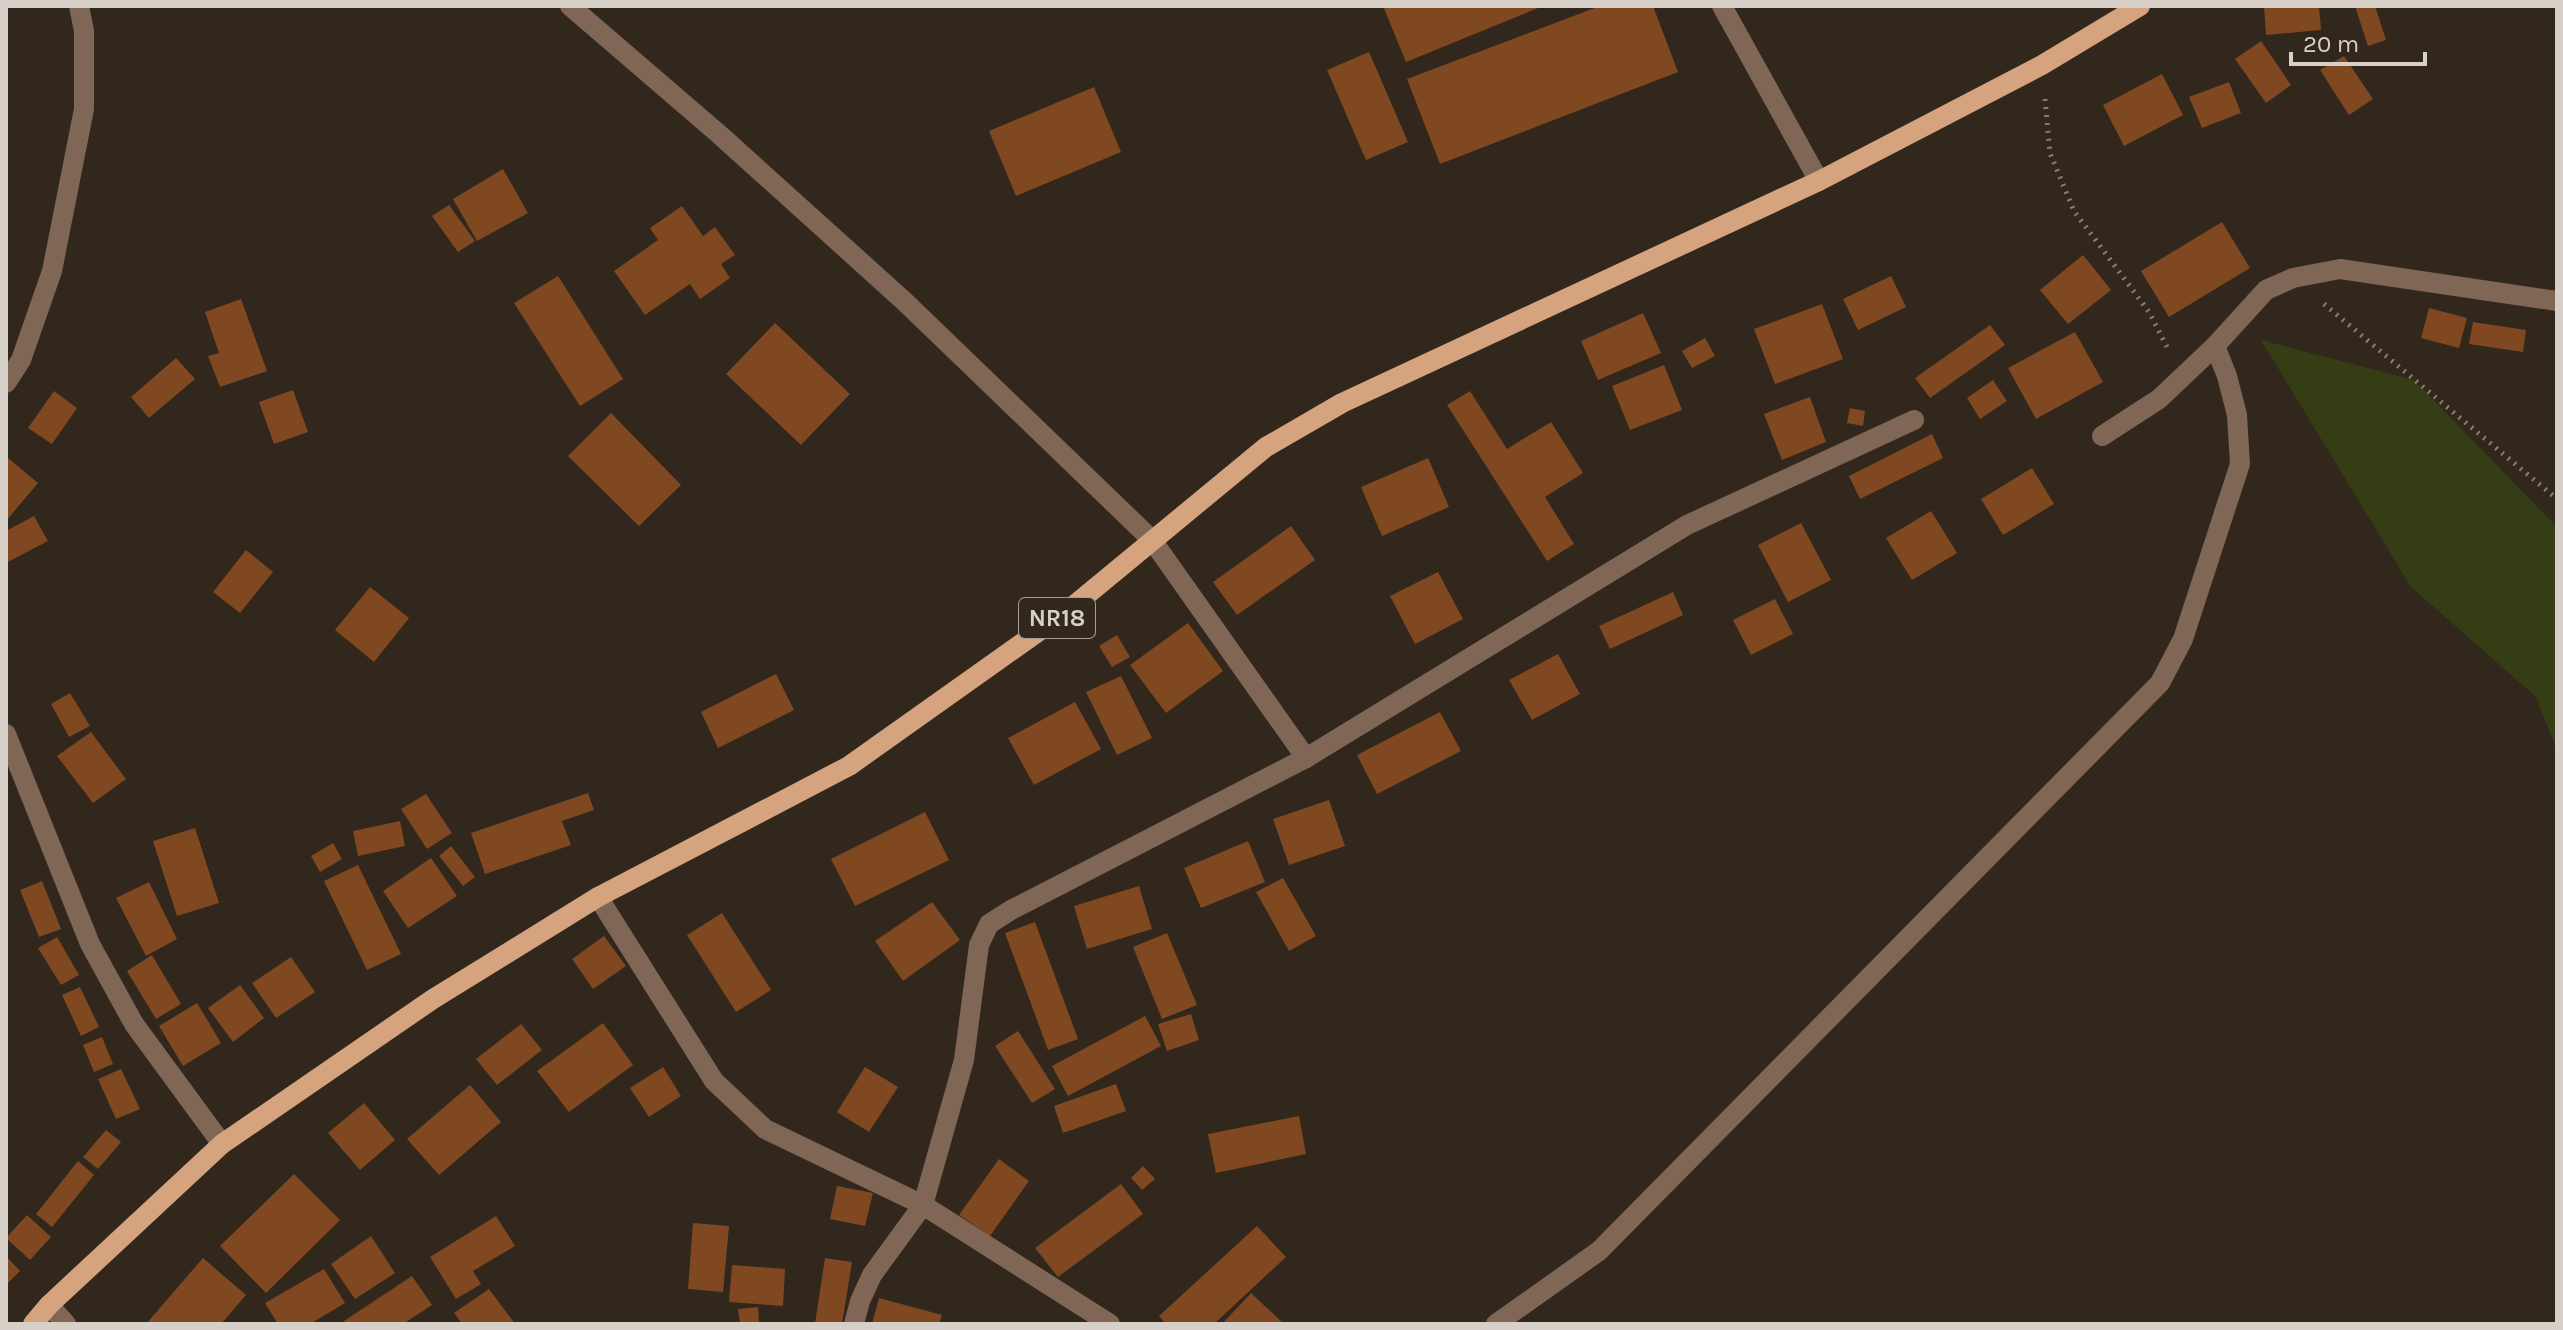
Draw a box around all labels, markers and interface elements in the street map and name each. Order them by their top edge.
scale bar [2291,16,2425,66]
text: 20 m [2303,30,2359,58]
road number: NR18 [1019,598,1095,638]

